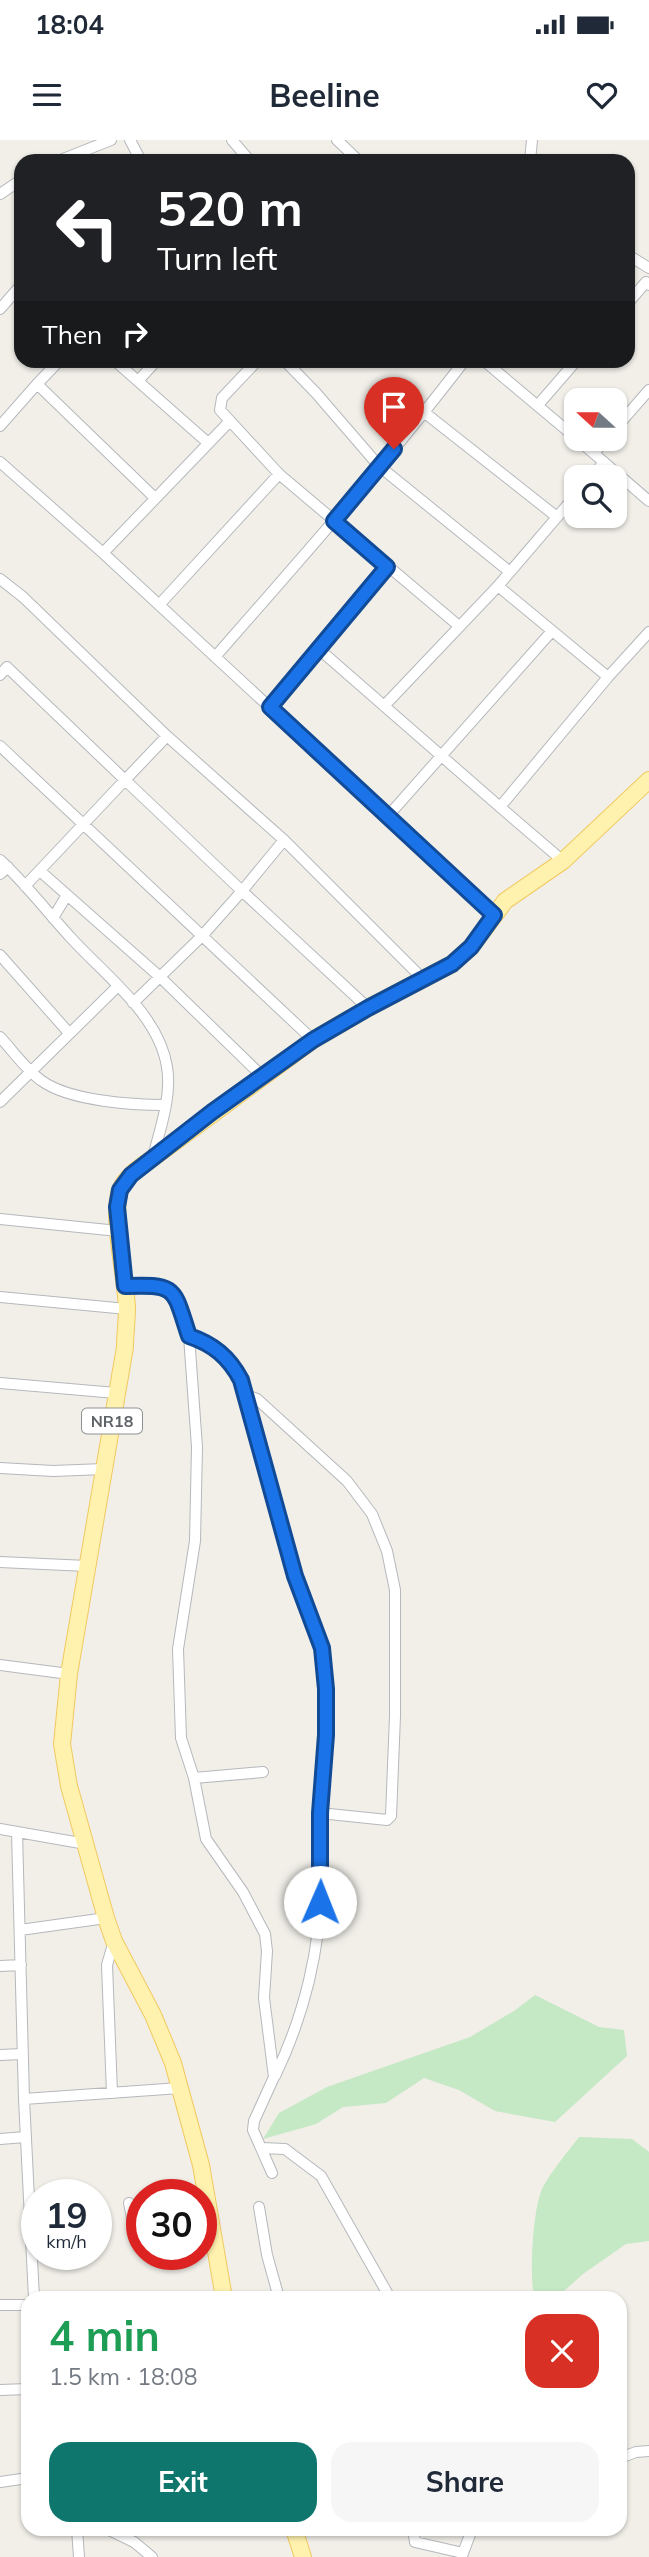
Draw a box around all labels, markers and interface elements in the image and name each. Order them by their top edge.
text: 18:04 [35,8,104,41]
text: Beeline [269,75,380,115]
icon: menu [28,76,66,114]
icon: heart [583,76,621,114]
text: 520 m [157,177,303,238]
icon: left [42,182,133,273]
text: Turn left [157,238,277,278]
icon: right [116,315,154,353]
text: Then [42,318,102,351]
pin [364,377,424,449]
icon: arrive [375,388,413,426]
north arrow [564,388,626,452]
map controls [564,388,627,528]
button: search [564,465,627,528]
road number: NR18 [82,1408,142,1434]
position arrow [283,1865,357,1939]
speed limit sign: 30 [126,2179,217,2270]
text: 19 [45,2193,88,2237]
text: km/h [46,2230,87,2253]
text: 4 min [49,2309,160,2362]
button: close [525,2314,599,2388]
text: 1.5 km · 18:08 [49,2362,198,2391]
button: Exit [49,2442,317,2522]
button: Share [331,2442,599,2522]

